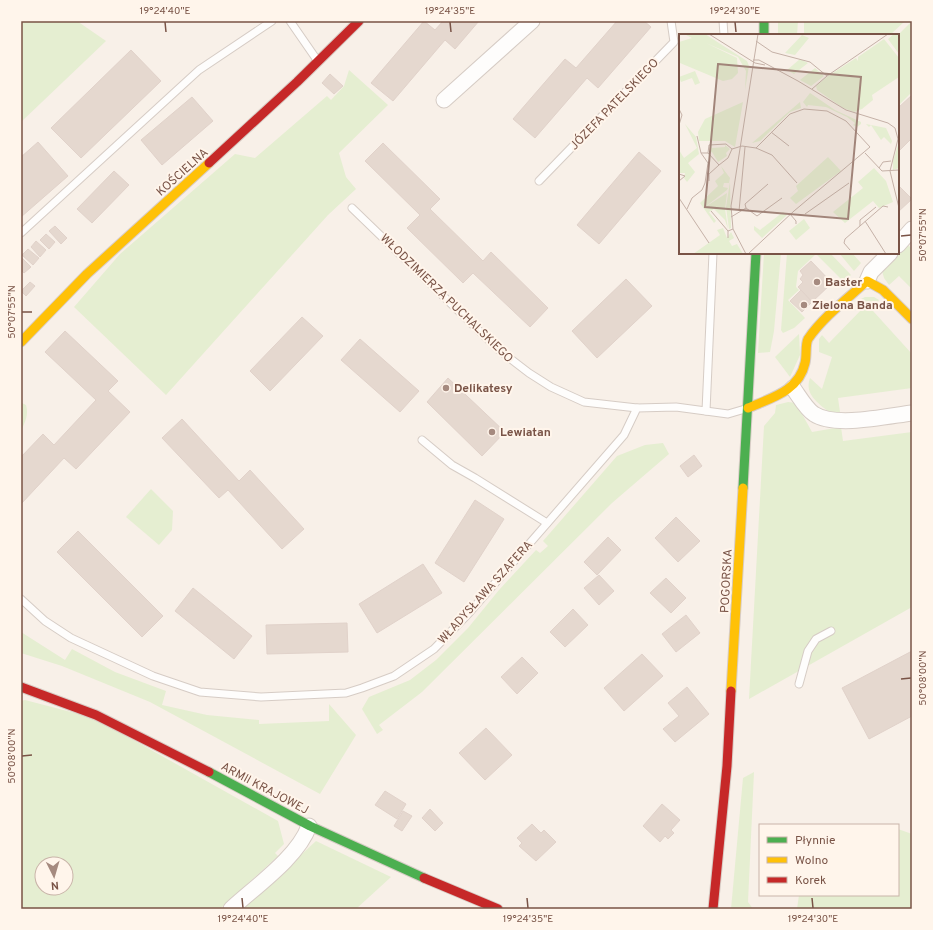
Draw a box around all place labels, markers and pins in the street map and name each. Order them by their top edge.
place label: Baster [825,275,862,291]
marker: Baster [812,277,822,287]
place label: Zielona Banda [812,298,893,314]
marker: Zielona Banda [799,300,809,310]
place label: Delikatesy [454,381,513,397]
marker: Delikatesy [441,383,451,393]
place label: Lewiatan [500,425,551,441]
marker: Lewiatan [487,427,497,437]

